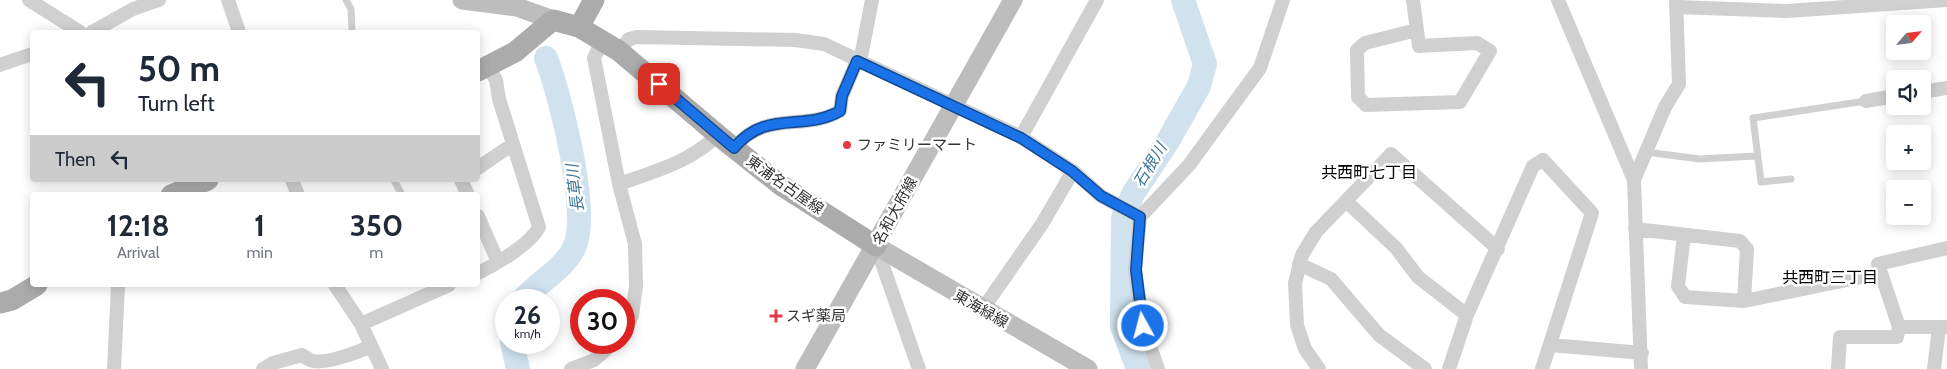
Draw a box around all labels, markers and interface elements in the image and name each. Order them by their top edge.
north arrow [1886,15,1931,60]
map controls [1886,15,1931,225]
text: 50 m [138,47,220,90]
icon: left [55,50,120,115]
pin [638,63,680,105]
icon: arrive [645,70,673,98]
button: sound [1886,70,1931,115]
text: Turn left [138,90,215,117]
button: + [1886,125,1931,170]
place label: ファミリーマート [857,136,977,154]
water label: 石根川 [1129,138,1172,190]
marker: ファミリーマート [841,139,853,151]
icon: left [106,145,134,173]
text: Then [55,148,96,171]
street label: 東浦名古屋線 [743,152,827,218]
water label: 長草川 [562,161,587,213]
district label: 共西町七丁目 [1321,163,1417,182]
street label: 名和大府線 [869,174,921,248]
button: − [1886,180,1931,225]
text: 12:18 [107,207,170,244]
text: 1 [254,207,265,244]
text: 350 [350,207,403,244]
text: Arrival [117,243,160,262]
text: min [246,243,273,262]
text: m [369,243,383,262]
district label: 共西町三丁目 [1782,268,1878,287]
street label: 東海緑線 [951,286,1011,332]
speed limit sign: 30 [570,289,635,354]
position arrow [1116,299,1168,351]
text: 26 [514,300,541,330]
place label: スギ薬局 [786,307,846,325]
marker: スギ薬局 [770,310,782,322]
text: km/h [514,326,541,341]

